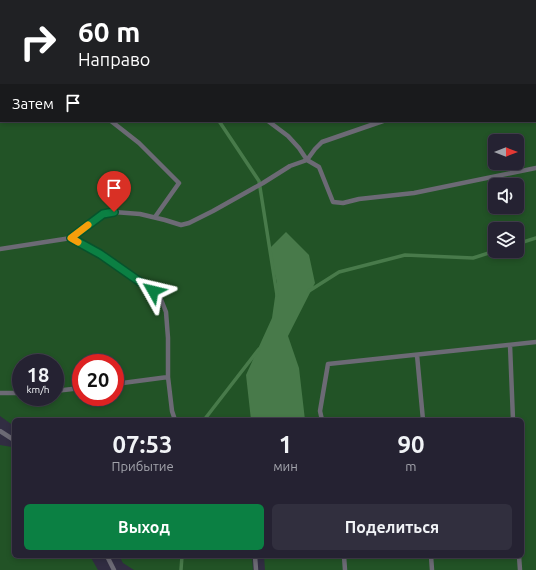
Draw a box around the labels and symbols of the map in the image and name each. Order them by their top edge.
north arrow [488,134,524,170]
pin [97,171,131,212]
position arrow [132,270,174,312]
speed limit sign: 20 [72,354,124,406]

